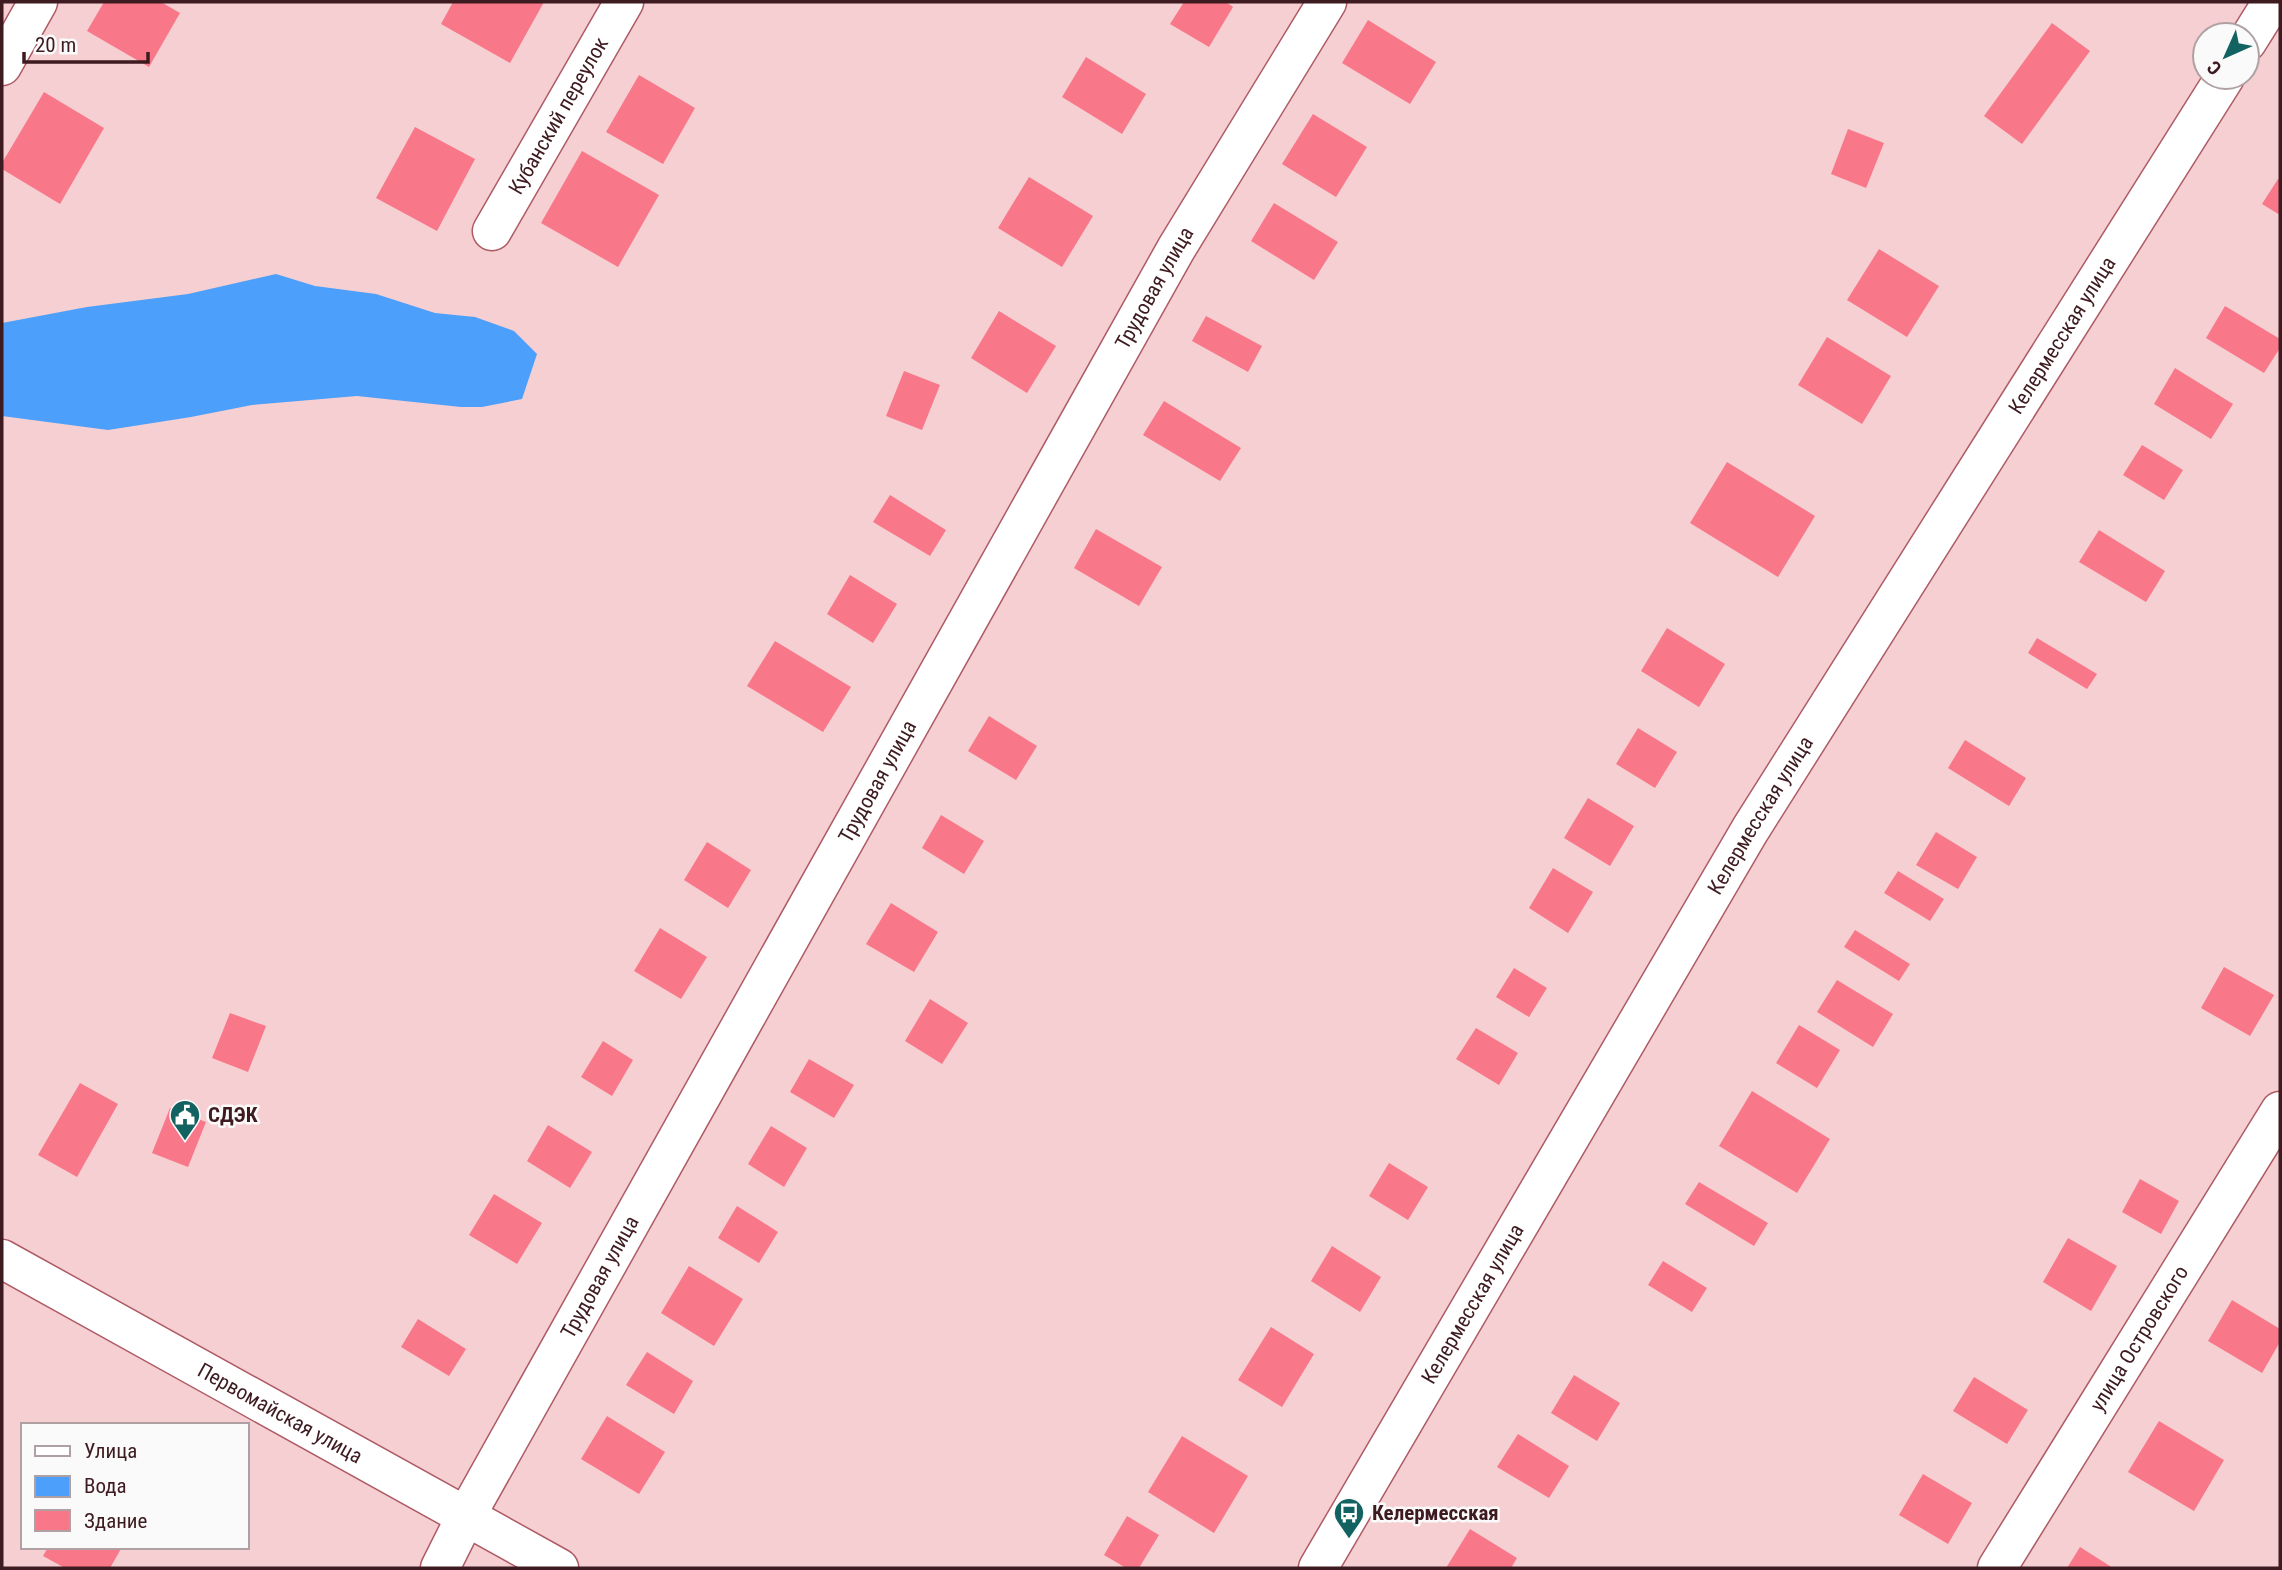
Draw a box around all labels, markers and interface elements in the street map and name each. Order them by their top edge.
scale bar [24,21,149,65]
north arrow [2191,21,2261,91]
text: 20 m [35,33,76,57]
street label: Кубанский переулок [504,33,613,199]
text: С [2202,56,2226,80]
street label: Трудовая улица [1110,222,1199,353]
street label: Келермесская улица [2004,252,2120,418]
street label: Трудовая улица [834,716,921,847]
street label: Келермесская улица [1703,732,1818,899]
public building icon: СДЭК [168,1098,202,1142]
place label: СДЭК [208,1103,258,1127]
street label: Трудовая улица [556,1212,644,1343]
street label: Келермесская улица [1416,1220,1529,1388]
street label: улица Островского [2085,1261,2193,1416]
street label: Первомайская улица [194,1358,367,1468]
legend [21,1423,248,1549]
text: Улица [84,1439,137,1463]
text: Вода [84,1474,127,1498]
bus stop icon: Келермесская [1332,1496,1366,1540]
place label: Келермесская [1372,1501,1499,1525]
text: Здание [84,1509,148,1533]

